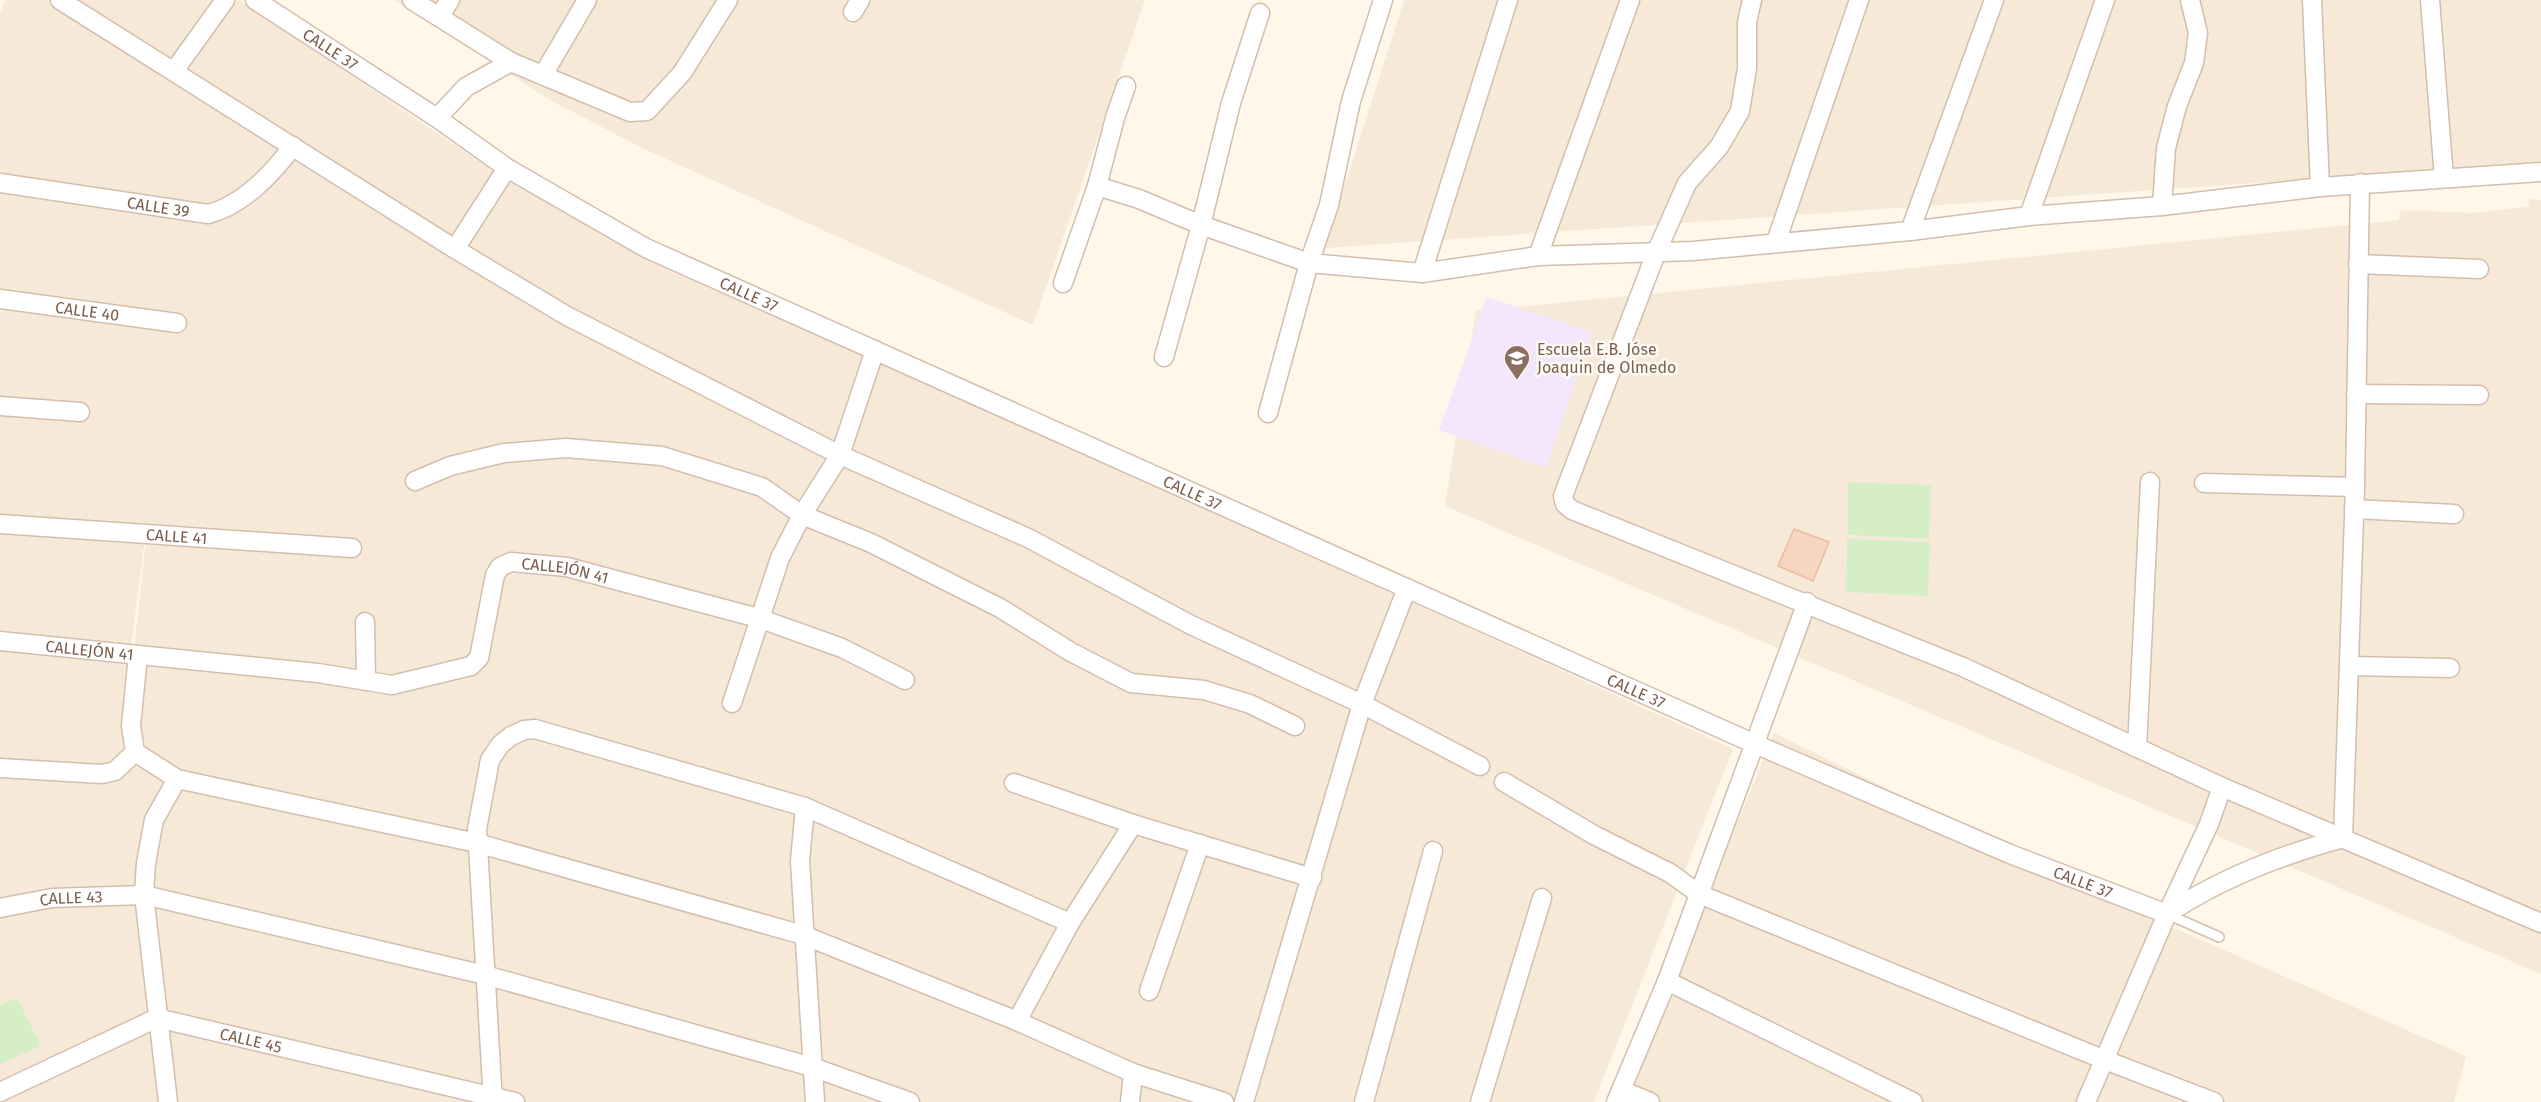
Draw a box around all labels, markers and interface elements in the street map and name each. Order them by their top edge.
street label: CALLE 37 [299,24,362,74]
street label: CALLE 39 [126,193,191,221]
street label: CALLE 37 [717,273,781,315]
street label: CALLE 40 [54,297,120,325]
place label: Escuela E.B. Jóse Joaquin de Olmedo [1537,340,1676,377]
school or university icon: Escuela E.B. Jóse Joaquin de Olmedo [1502,343,1532,381]
street label: CALLE 37 [1160,471,1225,514]
street label: CALLE 41 [145,524,208,548]
street label: CALLEJÓN 41 [521,553,611,587]
street label: CALLEJÓN 41 [45,636,134,664]
street label: CALLE 37 [1604,670,1668,712]
street label: CALLE 37 [2051,862,2115,902]
street label: CALLE 43 [38,887,103,910]
street label: CALLE 45 [218,1024,284,1057]

